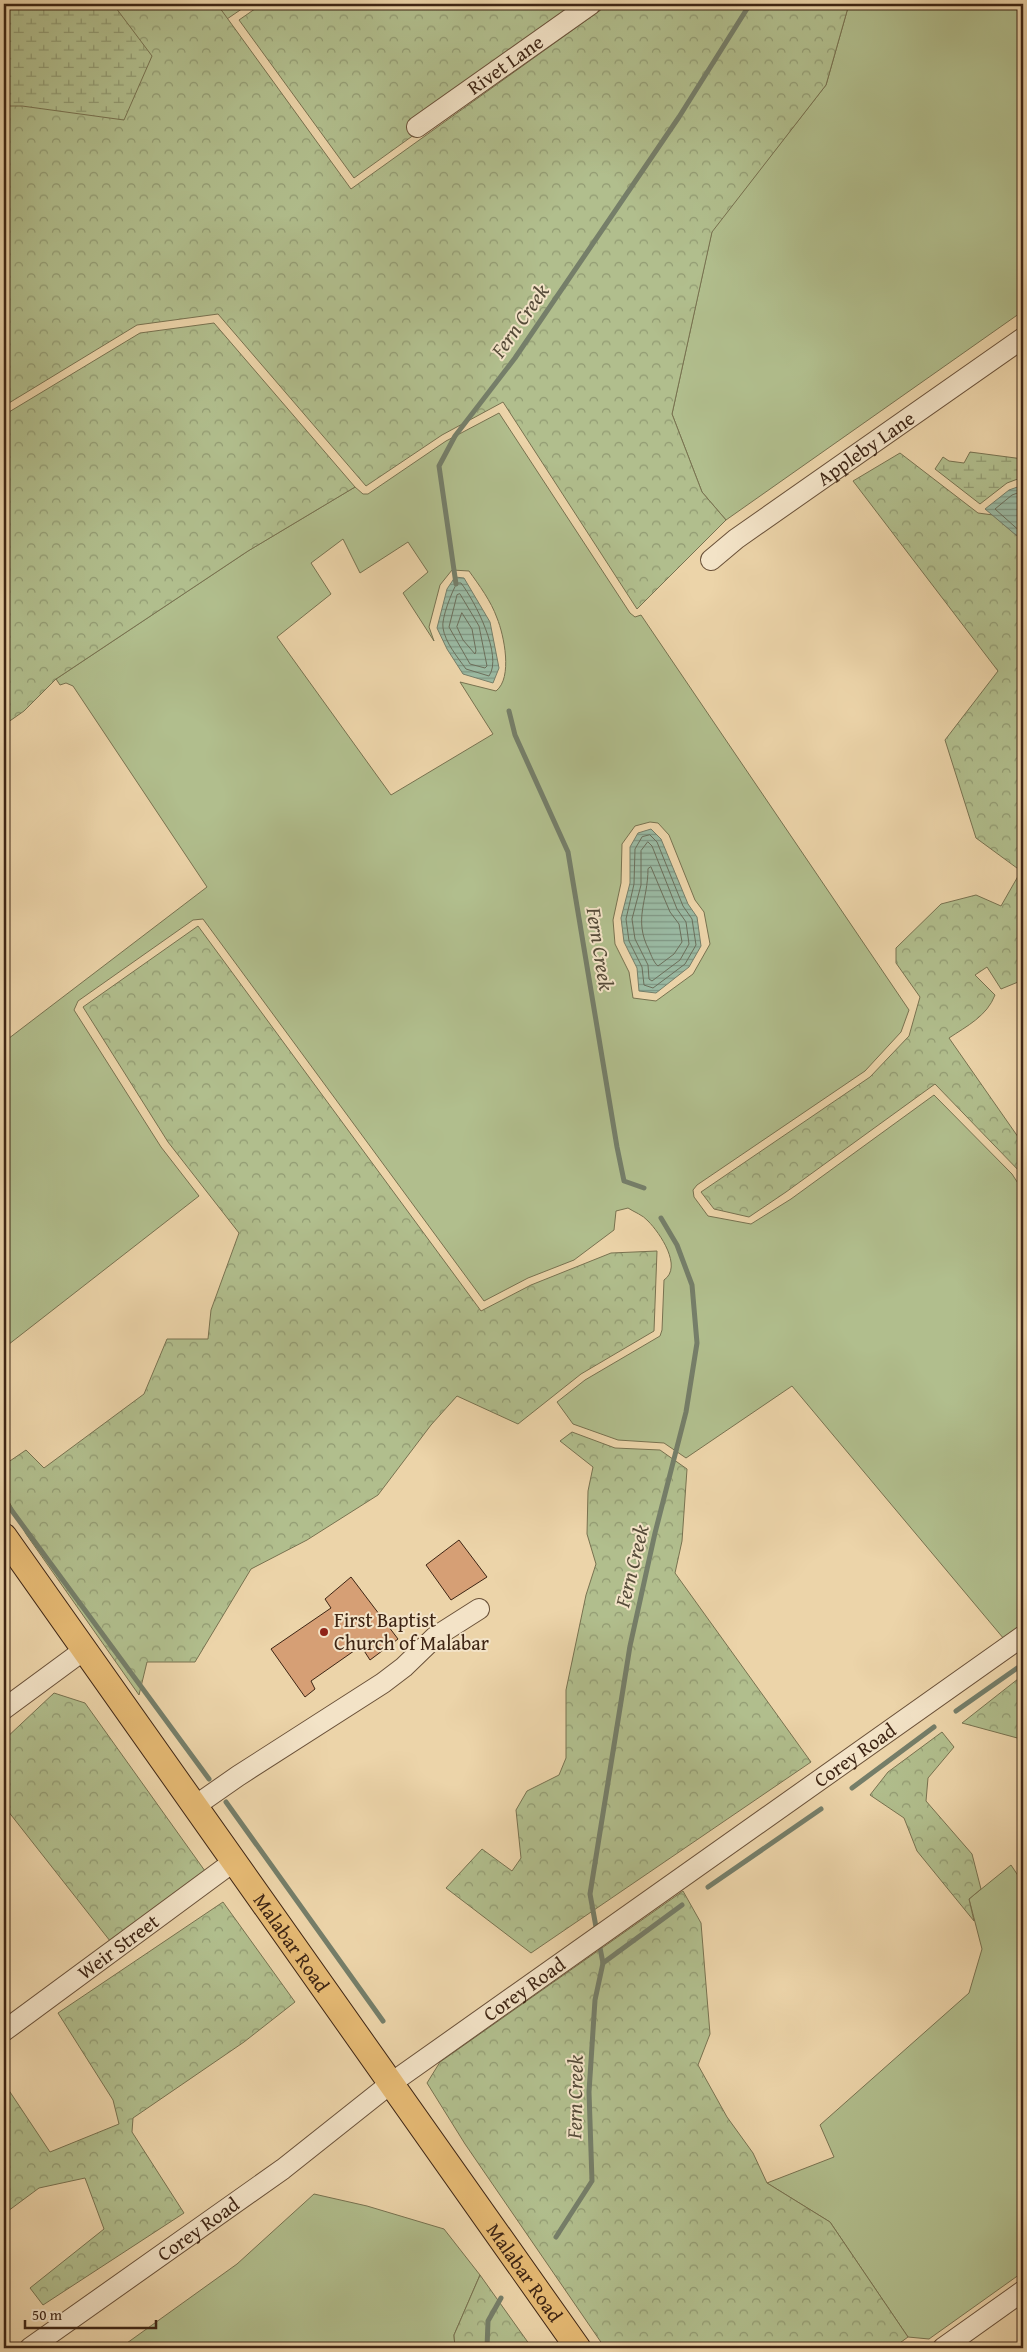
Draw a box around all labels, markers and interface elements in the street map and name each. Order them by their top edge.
street label: Rivet Lane [461,27,549,101]
water label: Fern Creek [482,277,557,365]
street label: Appleby Lane [811,403,920,492]
water label: Fern Creek [578,904,622,993]
water label: Fern Creek [606,1521,657,1611]
place label: First Baptist Church of Malabar [334,1605,489,1657]
marker: First Baptist Church of Malabar [318,1626,330,1638]
street label: Corey Road [807,1715,902,1794]
street label: Malabar Road [247,1887,337,1998]
street label: Weir Street [71,1907,165,1986]
street label: Corey Road [477,1949,571,2028]
water label: Fern Creek [558,2054,591,2140]
street label: Corey Road [151,2189,245,2268]
street label: Malabar Road [480,2217,570,2328]
scale bar [25,2297,156,2329]
text: 50 m [32,2304,63,2325]

